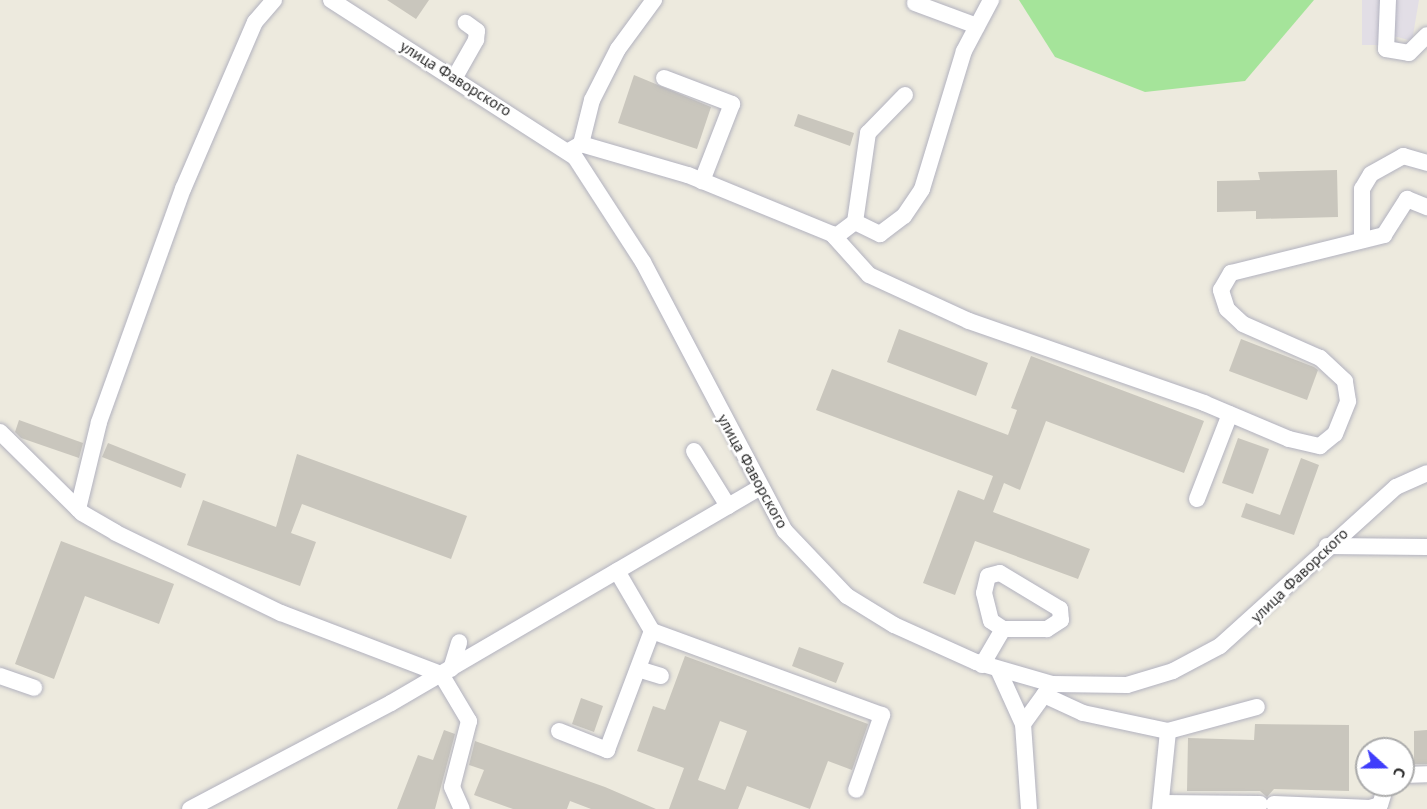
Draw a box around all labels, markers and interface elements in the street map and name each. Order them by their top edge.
street label: улица Фаворского [397,36,515,120]
street label: улица Фаворского [714,410,792,532]
street label: улица Фаворского [1246,524,1352,626]
north arrow [1355,737,1415,797]
text: С [1389,765,1411,780]

